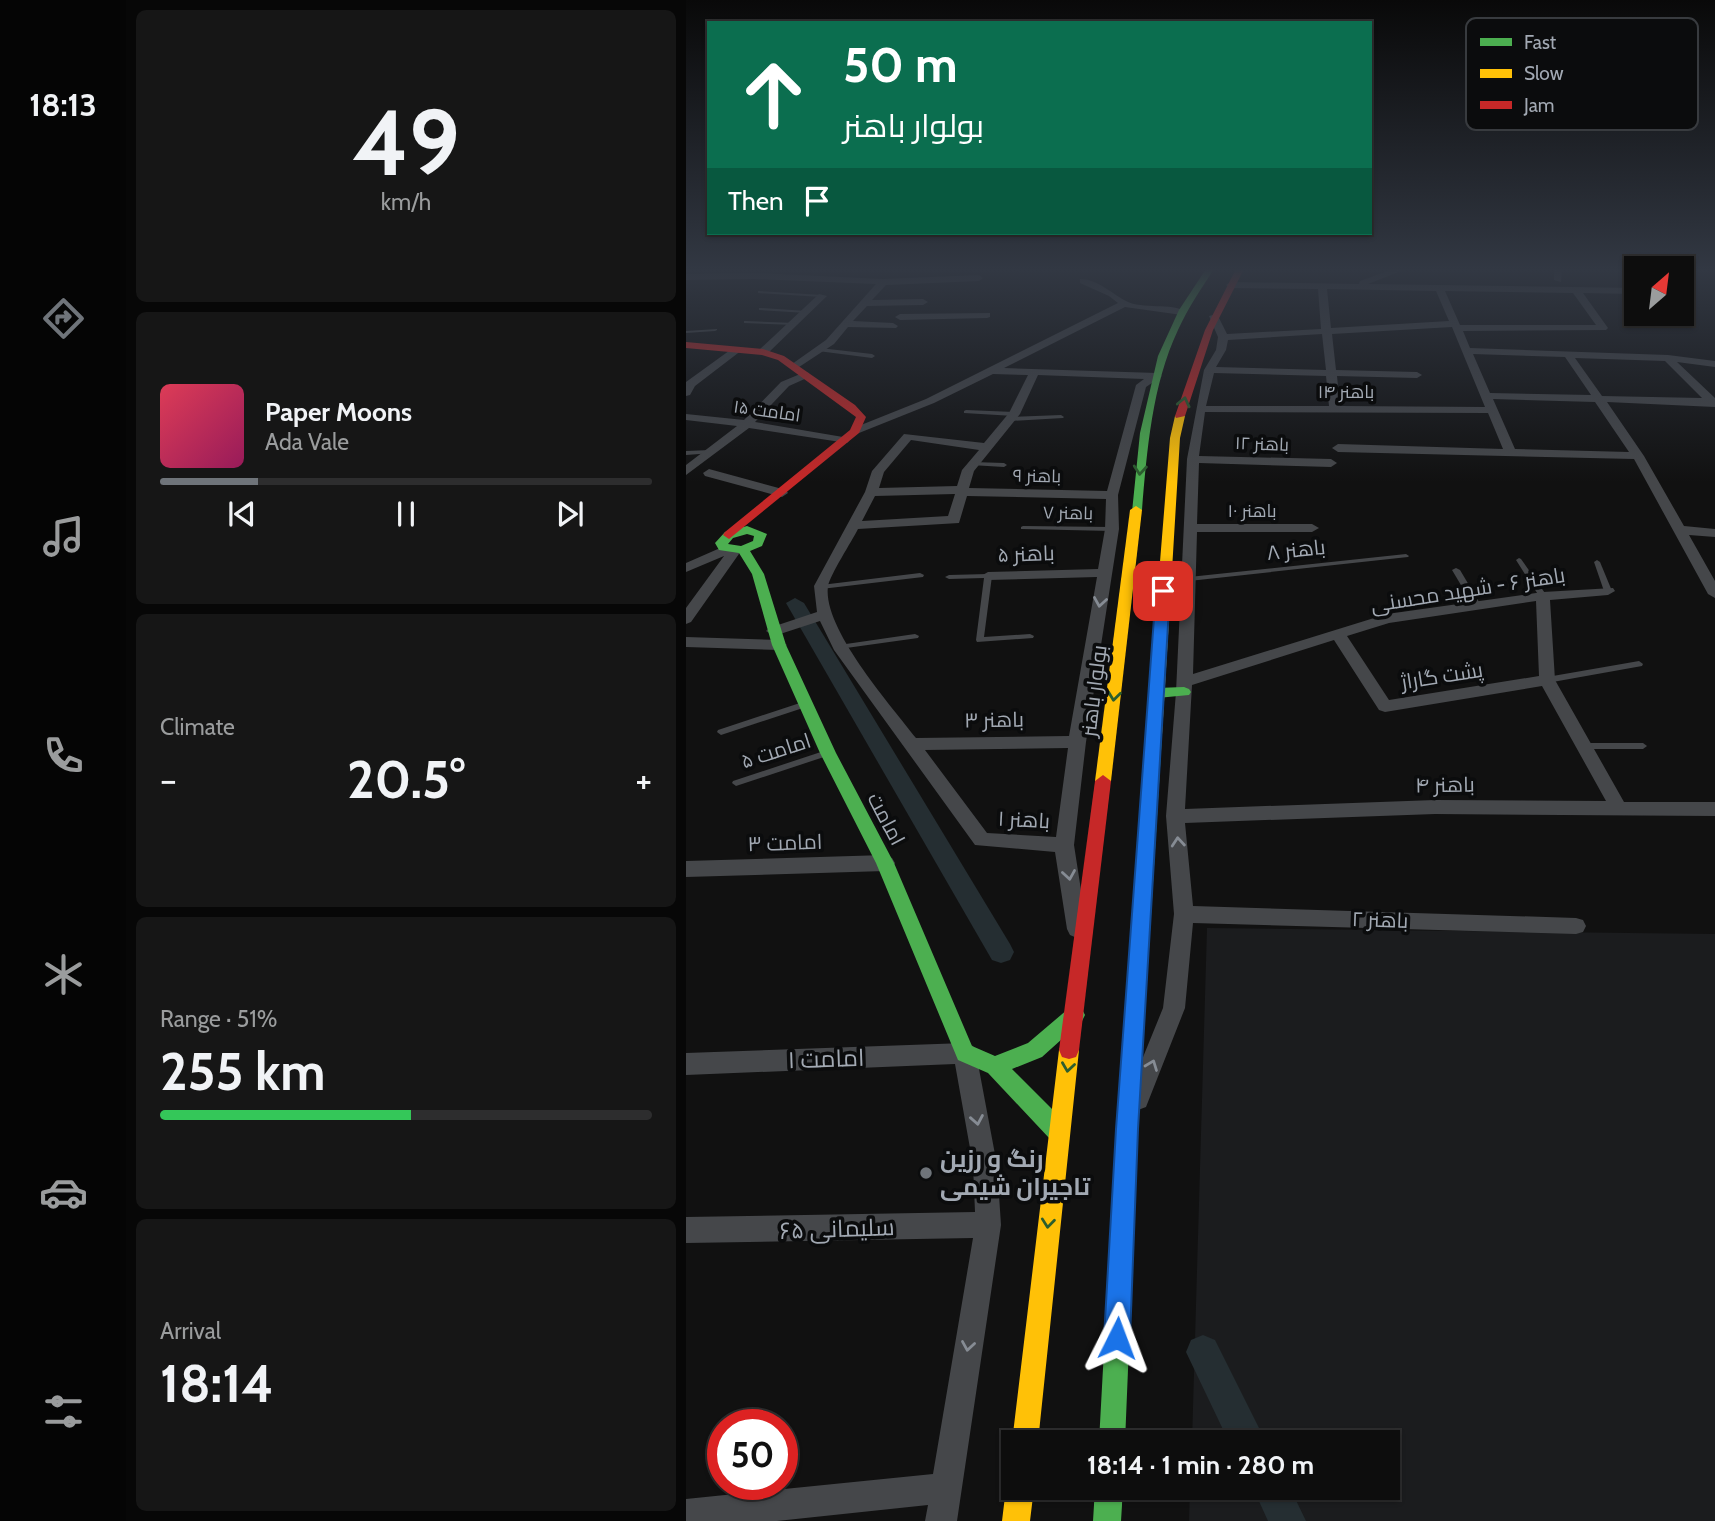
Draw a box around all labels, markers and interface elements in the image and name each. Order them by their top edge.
legend [1466,18,1698,130]
text: Fast [1524,31,1557,54]
text: 50 m [843,35,958,94]
icon: ahead [728,49,819,140]
text: Slow [1524,62,1564,85]
text: 18:13 [29,85,97,124]
text: 49 [352,87,460,198]
text: Jam [1523,94,1554,117]
text: بولوار باهنر [843,106,984,145]
icon: arrive [798,182,836,220]
text: Then [728,185,784,217]
text: km/h [381,188,431,216]
north arrow [1624,256,1694,326]
map controls [1624,256,1694,326]
icon: directions [39,294,88,343]
street label: باهنر ۱۴ [1318,381,1374,403]
street label: امامت ۱۵ [732,395,802,427]
text: Paper Moons [265,396,412,428]
one-way arrow [1176,396,1190,408]
text: Ada Vale [265,428,349,456]
street label: باهنر ۱۲ [1235,432,1289,456]
street label: باهنر ۹ [1013,465,1061,487]
one-way arrow [1133,465,1148,476]
icon: previous [223,495,261,533]
icon: pause [387,495,425,533]
icon: next [551,495,589,533]
street label: باهنر ۱۰ [1227,500,1277,522]
street label: باهنر ۷ [1043,502,1093,524]
icon: music [39,512,88,561]
street label: باهنر ۸ [1265,534,1327,565]
street label: باهنر ۵ [997,540,1055,567]
pin [1133,561,1193,621]
street label: باهنر ۶ - شهید محسنی [1369,562,1567,618]
icon: arrive [1144,572,1182,610]
one-way arrow [1093,596,1108,607]
street label: بولوار باهنر [1075,643,1112,739]
street label: پشت گاراژ [1398,657,1485,696]
one-way arrow [1107,690,1122,702]
street label: باهنر ۳ [964,706,1024,733]
text: Climate [160,713,235,741]
street label: امامت ۵ [738,727,814,774]
icon: phone [39,731,88,780]
text: 20.5° [347,748,465,811]
text: − [160,756,177,803]
text: + [635,756,652,803]
street label: باهنر ۴ [1415,771,1475,798]
street label: امامت [862,788,911,849]
street label: باهنر ۱ [997,806,1051,833]
street label: امامت ۳ [747,829,823,856]
one-way arrow [1170,837,1185,848]
one-way arrow [1061,869,1076,881]
street label: باهنر ۲ [1351,906,1409,933]
icon: climate [39,950,88,999]
text: Range · 51% [160,1005,277,1033]
text: 255 km [160,1040,325,1103]
street label: امامت ۱ [787,1043,865,1074]
one-way arrow [1143,1060,1157,1072]
one-way arrow [1060,1061,1075,1073]
one-way arrow [969,1115,984,1126]
place label: رنگ و رزین تاجیران شیمی [940,1144,1091,1201]
marker: رنگ و رزین تاجیران شیمی [918,1165,934,1181]
icon: car [39,1168,88,1217]
street label: سلیمانی ۶۵ [779,1212,895,1245]
one-way arrow [1041,1217,1056,1229]
position arrow [1080,1301,1154,1375]
text: Arrival [160,1317,221,1345]
one-way arrow [961,1340,976,1351]
text: 18:14 [160,1352,274,1415]
icon: filters [39,1387,88,1436]
speed limit sign: 50 [707,1409,798,1500]
text: 18:14 · 1 min · 280 m [1087,1449,1314,1481]

